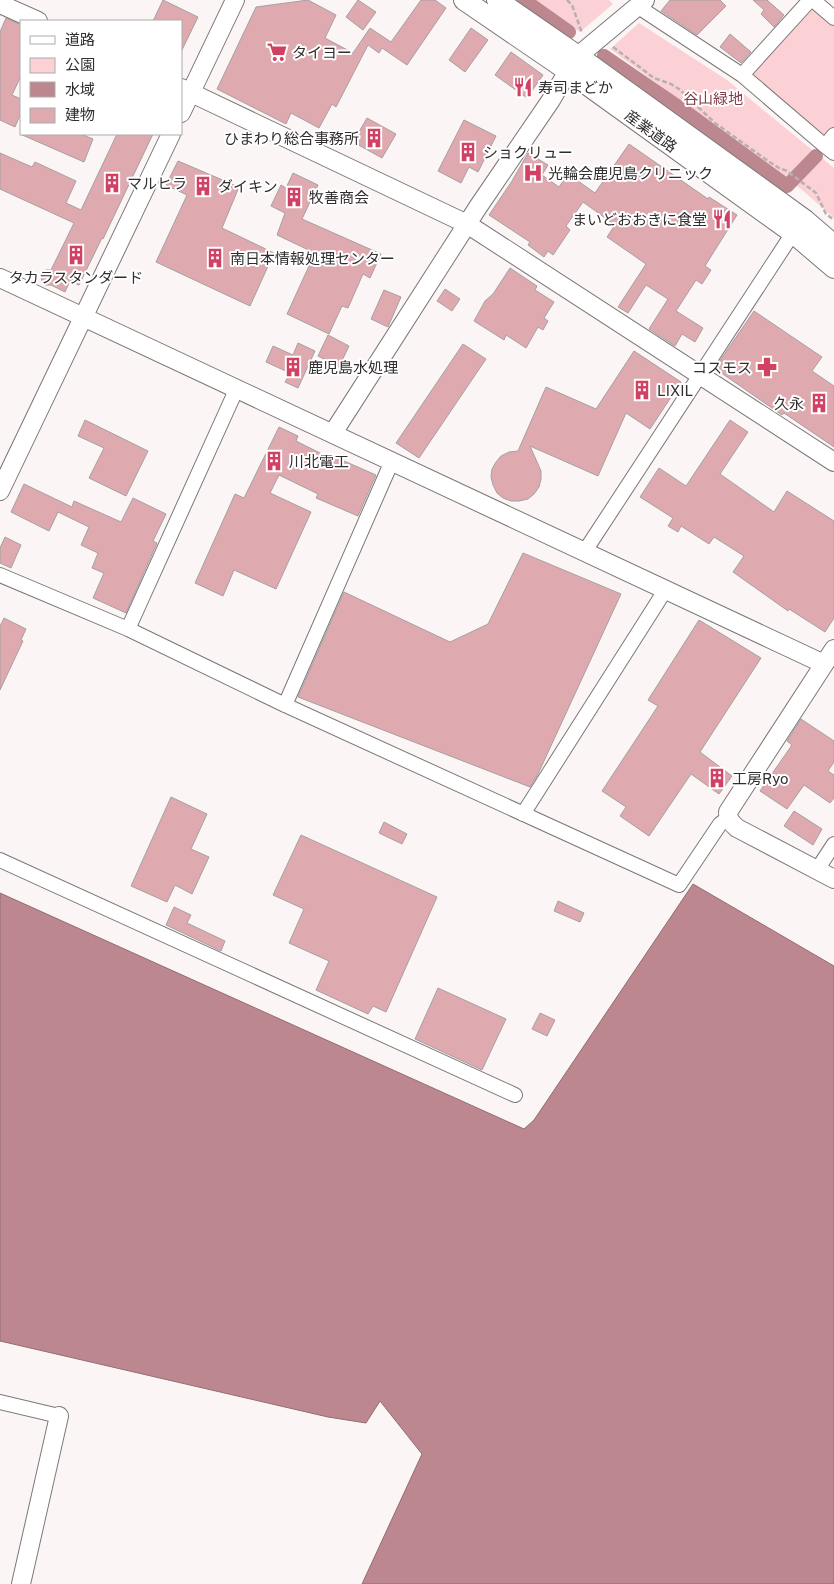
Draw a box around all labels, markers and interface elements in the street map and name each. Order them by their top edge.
legend [20,20,182,135]
text: 道路 [65,31,95,48]
supermarket icon: タイヨー [266,41,288,63]
place label: タイヨー [292,44,352,61]
text: 公園 [65,56,95,73]
restaurant icon: 寿司まどか [512,76,534,98]
place label: 寿司まどか [538,79,613,96]
text: 水域 [65,81,95,98]
park label: 谷山緑地 [683,90,743,107]
text: 建物 [65,106,95,123]
street label: 産業道路 [622,106,680,156]
building icon: ひまわり総合事務所 [363,127,385,149]
place label: ひまわり総合事務所 [224,130,359,147]
building icon: ショクリュー [457,141,479,163]
place label: ショクリュー [483,144,573,161]
hospital icon: 光輪会鹿児島クリニック [522,162,544,184]
place label: 光輪会鹿児島クリニック [548,165,713,182]
building icon: マルヒラ [101,172,123,194]
place label: マルヒラ [127,175,187,192]
building icon: ダイキン [192,175,214,197]
place label: ダイキン [218,178,278,195]
building icon: 牧善商会 [283,186,305,208]
place label: 牧善商会 [309,189,369,206]
restaurant icon: まいどおおきに食堂 [711,208,733,230]
place label: まいどおおきに食堂 [572,211,707,228]
building icon: タカラスタンダード [65,244,87,266]
building icon: 南日本情報処理センター [204,247,226,269]
place label: 南日本情報処理センター [230,250,395,267]
place label: タカラスタンダード [9,269,143,286]
building icon: 鹿児島水処理 [282,356,304,378]
pharmacy icon: コスモス [756,356,778,378]
place label: 鹿児島水処理 [308,359,398,376]
place label: コスモス [692,359,752,376]
building icon: LIXIL [631,379,653,401]
place label: LIXIL [657,382,693,399]
building icon: 久永 [808,392,830,414]
place label: 久永 [774,395,804,412]
building icon: 川北電工 [263,450,285,472]
place label: 川北電工 [289,453,349,470]
building icon: 工房Ryo [706,767,728,789]
place label: 工房Ryo [732,770,789,787]

